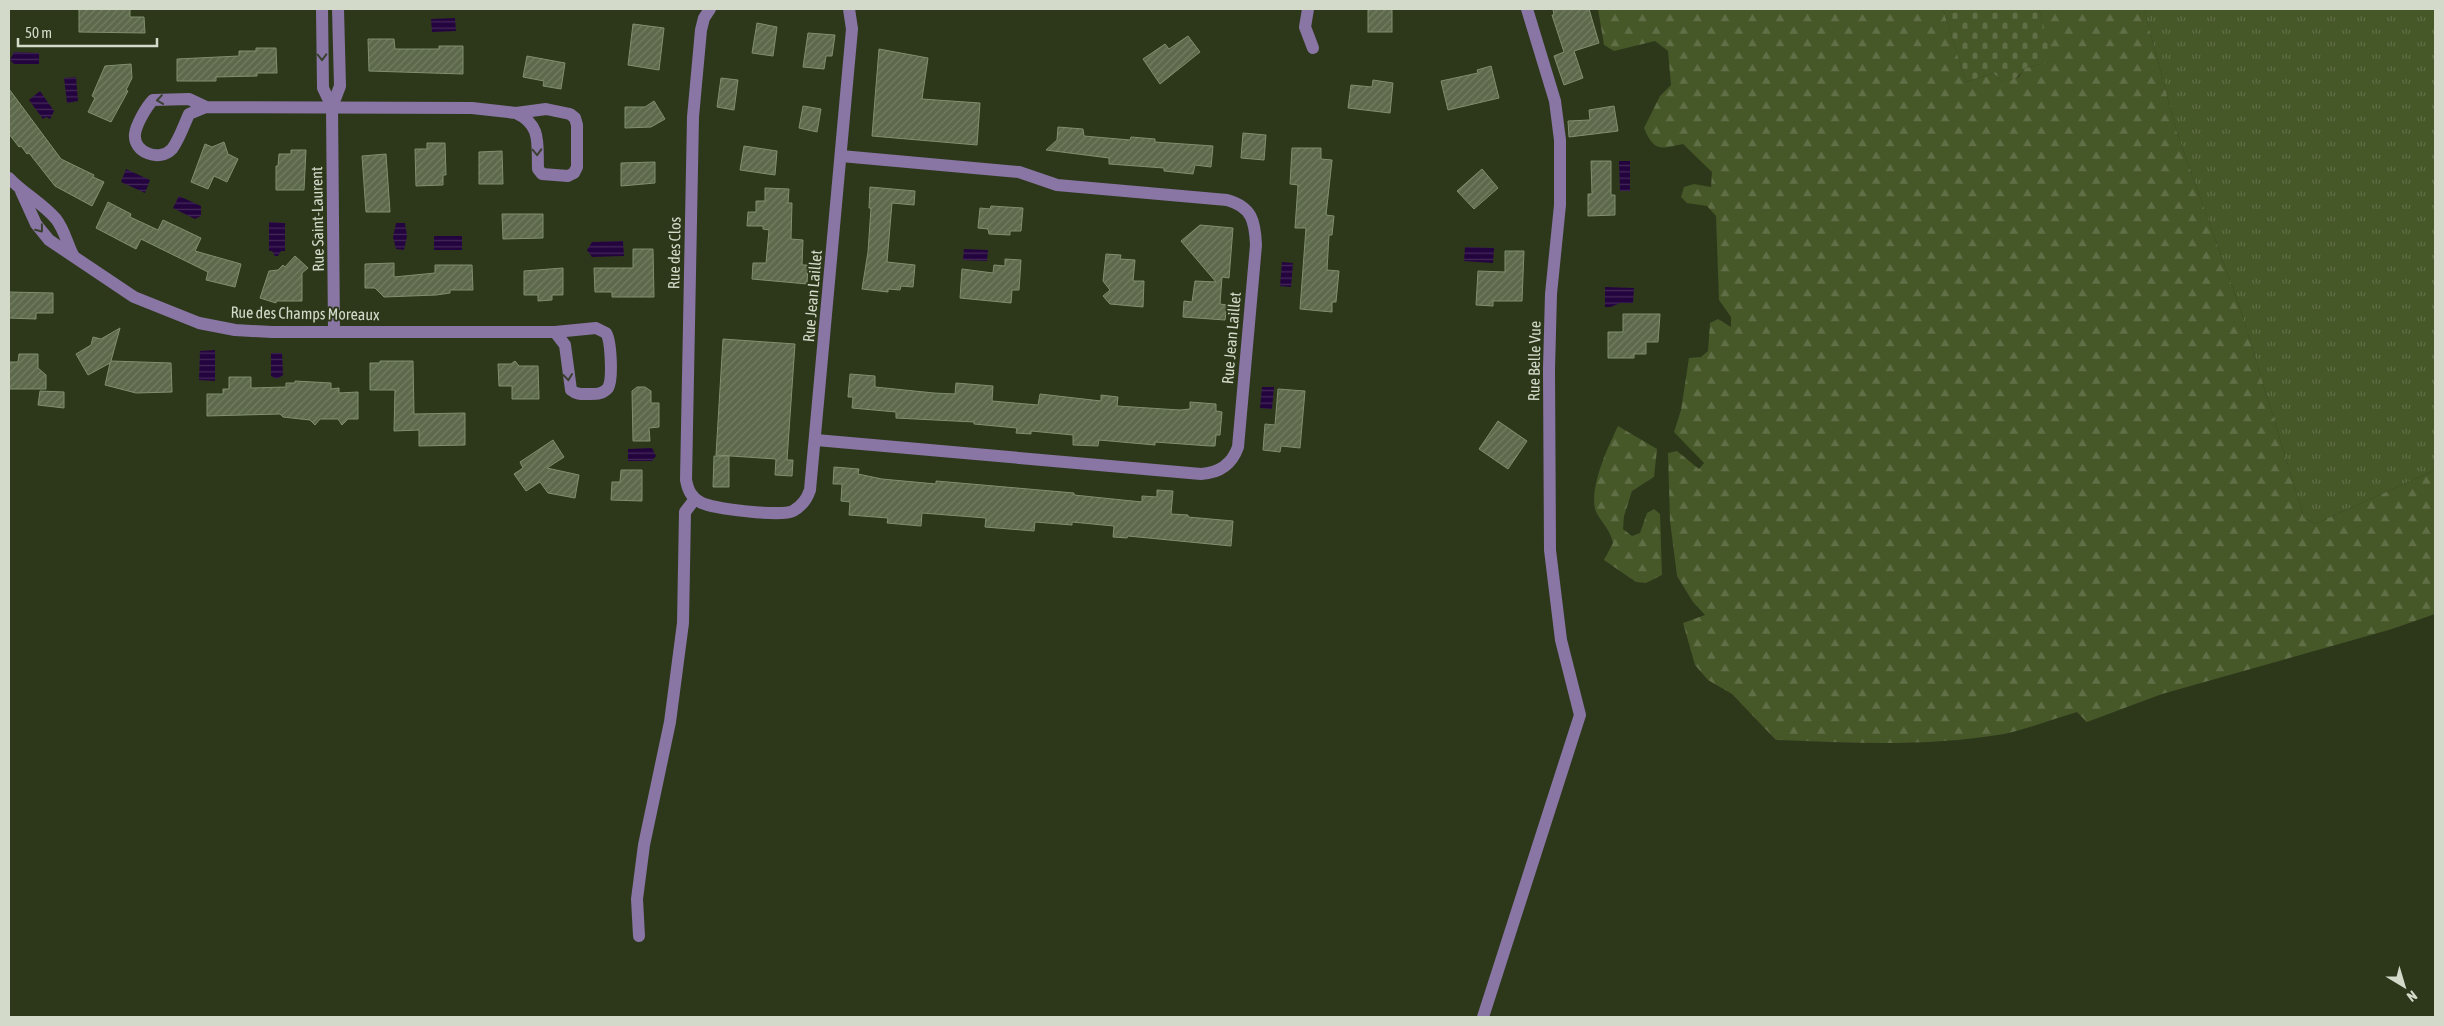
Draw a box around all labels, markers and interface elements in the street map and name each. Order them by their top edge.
scale bar [18,15,156,47]
text: 50 m [25,24,52,41]
one-way arrow [317,54,328,62]
one-way arrow [156,94,164,105]
one-way arrow [532,148,543,156]
street label: Rue Saint-Laurent [307,166,327,272]
street label: Rue des Clos [664,216,684,289]
one-way arrow [34,223,43,233]
street label: Rue Jean Laillet [799,249,825,343]
street label: Rue Jean Laillet [1218,291,1244,385]
street label: Rue des Champs Moreaux [230,303,380,324]
street label: Rue Belle Vue [1524,321,1544,401]
one-way arrow [562,374,573,382]
north arrow [2379,961,2429,1011]
text: N [2404,987,2420,1005]

